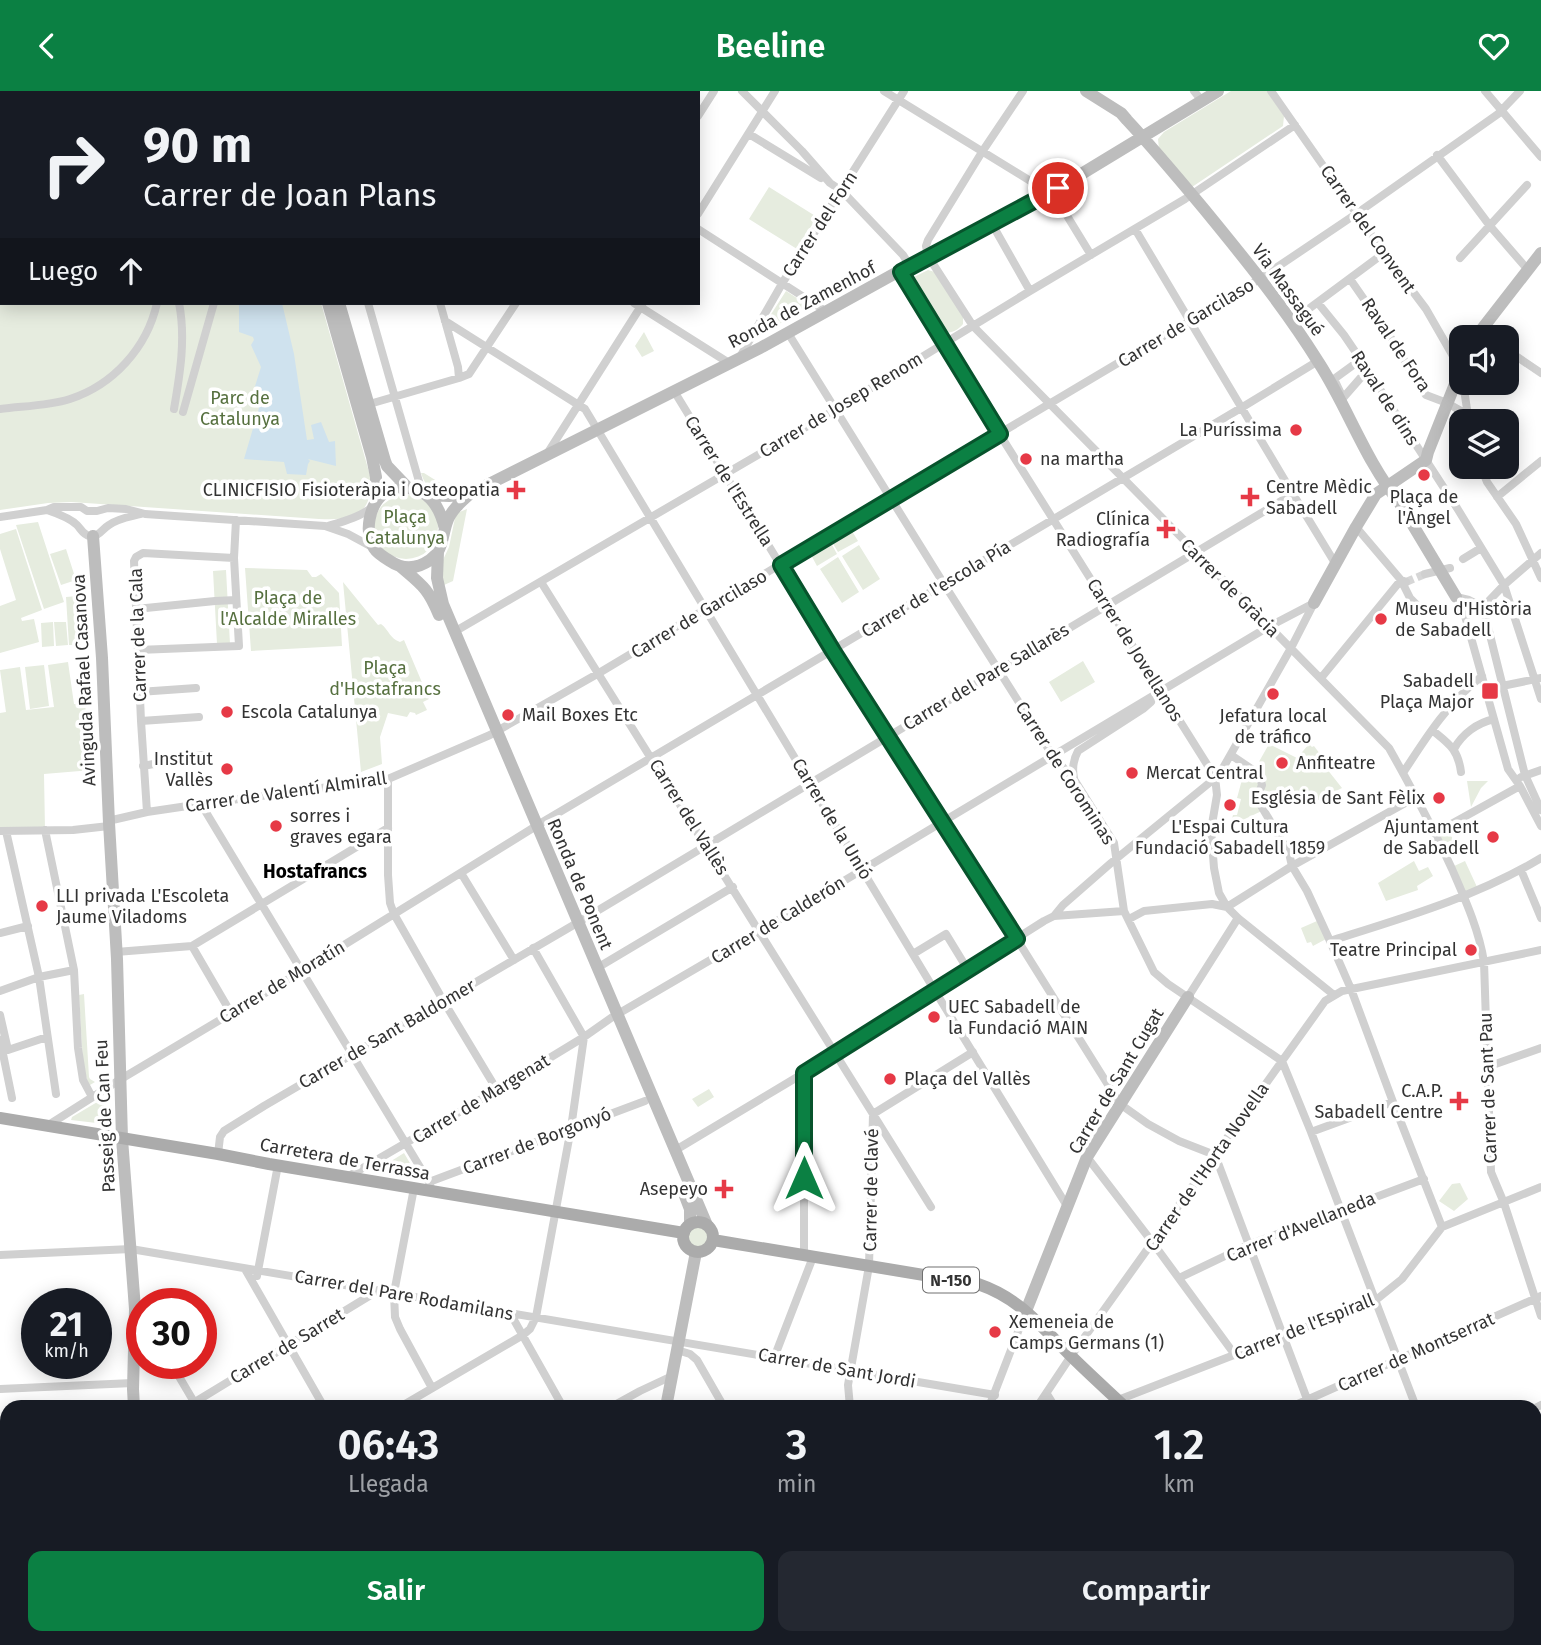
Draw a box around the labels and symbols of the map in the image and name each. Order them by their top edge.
pin [1028,158,1088,218]
street label: Carrer del Convent [1316,161,1421,298]
street label: Carrer del Forn [778,167,862,281]
street label: Via Massagué [1247,240,1329,340]
street label: Ronda de Zamenhof [724,256,881,353]
street label: Carrer de Garcilaso [1114,274,1258,372]
street label: Raval de Fora [1357,294,1435,396]
street label: Raval de dins [1346,346,1424,450]
street label: Carrer de Josep Renom [755,348,927,462]
park label: Parc de Catalunya [200,387,280,430]
street label: Carrer de l'Estrella [680,412,778,550]
place label: La Puríssima [1179,419,1282,441]
marker: La Puríssima [1288,422,1304,438]
place label: na martha [1040,448,1124,470]
marker: na martha [1018,451,1034,467]
marker: Plaça de l'Àngel [1416,467,1432,483]
place label: Centre Mèdic Sabadell [1266,476,1372,519]
place label: CLINICFISIO Fisioteràpia i Osteopatia [203,479,500,501]
marker: CLINICFISIO Fisioteràpia i Osteopatia [506,480,526,500]
place label: Plaça de l'Àngel [1390,486,1458,529]
marker: Centre Mèdic Sabadell [1240,487,1260,507]
park label: Plaça Catalunya [365,506,445,549]
place label: Clínica Radiografía [1056,508,1150,551]
marker: Clínica Radiografía [1156,519,1176,539]
street label: Carrer de Gràcia [1176,534,1284,642]
street label: Carrer de l'escola Pía [857,536,1015,642]
street label: Carrer de Garcilaso [627,565,771,663]
street label: Carrer de la Cala [125,568,151,702]
street label: Avinguda Rafael Casanova [67,573,101,787]
street label: Carrer de Jovellanos [1082,575,1188,725]
park label: Plaça de l'Alcalde Miralles [220,587,356,630]
place label: Museu d'Història de Sabadell [1395,598,1532,641]
marker: Museu d'Història de Sabadell [1373,611,1389,627]
street label: Carrer del Pare Sallarès [899,619,1073,735]
park label: Plaça d'Hostafrancs [329,657,441,700]
place label: Sabadell Plaça Major [1380,670,1474,713]
marker: Sabadell Plaça Major [1480,681,1500,701]
marker: Jefatura local de tráfico [1265,686,1281,702]
street label: Carrer de Corominas [1011,697,1119,849]
place label: Escola Catalunya [241,701,378,723]
marker: Escola Catalunya [219,704,235,720]
place label: Mail Boxes Etc [522,704,638,726]
place label: Jefatura local de tráfico [1219,705,1327,748]
marker: Mail Boxes Etc [500,707,516,723]
place label: Institut Vallès [154,748,213,791]
place label: Anfiteatre [1296,752,1376,774]
street label: Carrer de la Unió [787,754,877,884]
street label: Carrer del Vallès [644,755,734,879]
marker: Anfiteatre [1274,755,1290,771]
marker: Institut Vallès [219,761,235,777]
place label: Mercat Central [1146,762,1264,784]
marker: Mercat Central [1124,765,1140,781]
street label: Carrer de Valentí Almirall [184,767,388,817]
place label: Església de Sant Fèlix [1251,787,1425,809]
marker: Església de Sant Fèlix [1431,790,1447,806]
marker: L'Espai Cultura Fundació Sabadell 1859 [1222,797,1238,813]
place label: sorres i graves egara [290,805,392,848]
street label: Ronda de Ponent [542,815,618,953]
place label: L'Espai Cultura Fundació Sabadell 1859 [1135,816,1325,859]
place label: Ajuntament de Sabadell [1383,816,1479,859]
marker: sorres i graves egara [268,818,284,834]
marker: Ajuntament de Sabadell [1485,829,1501,845]
district label: Hostafrancs [263,860,367,883]
street label: Carrer de Calderón [707,871,849,969]
place label: LLI privada L'Escoleta Jaume Viladoms [56,885,229,928]
marker: LLI privada L'Escoleta Jaume Viladoms [34,898,50,914]
street label: Carrer de Moratín [215,936,349,1028]
place label: Teatre Principal [1330,939,1457,961]
marker: Teatre Principal [1463,942,1479,958]
street label: Carrer de Sant Baldomer [295,974,479,1094]
place label: UEC Sabadell de la Fundació MAIN [948,996,1088,1039]
street label: Carrer de Sant Cugat [1064,1003,1169,1158]
marker: UEC Sabadell de la Fundació MAIN [926,1009,942,1025]
street label: Carrer de Sant Pau [1474,1012,1502,1164]
street label: Passeig de Can Feu [90,1039,120,1193]
street label: Carrer de Margenat [408,1049,554,1149]
place label: Plaça del Vallès [904,1068,1030,1090]
marker: Plaça del Vallès [882,1071,898,1087]
street label: Carrer de l'Horta Novella [1140,1078,1274,1256]
place label: C.A.P. Sabadell Centre [1314,1080,1443,1123]
marker: C.A.P. Sabadell Centre [1449,1091,1469,1111]
street label: Carrer de Borgonyó [460,1103,614,1179]
street label: Carrer de Clavé [859,1128,883,1252]
street label: Carretera de Terrassa [258,1133,432,1185]
position arrow [767,1141,841,1215]
place label: Asepeyo [640,1178,708,1200]
marker: Asepeyo [714,1179,734,1199]
street label: Carrer d'Avellaneda [1223,1187,1379,1267]
street label: Carrer del Pare Rodamilans [293,1265,515,1325]
road number: N-150 [923,1267,979,1293]
speed limit sign: 30 [126,1288,217,1379]
street label: Carrer de l'Espirall [1231,1289,1377,1365]
street label: Carrer de Sarret [226,1303,348,1389]
street label: Carrer de Montserrat [1334,1307,1498,1396]
place label: Xemeneia de Camps Germans (1) [1009,1311,1164,1354]
marker: Xemeneia de Camps Germans (1) [987,1324,1003,1340]
street label: Carrer de Sant Jordi [757,1343,917,1393]

